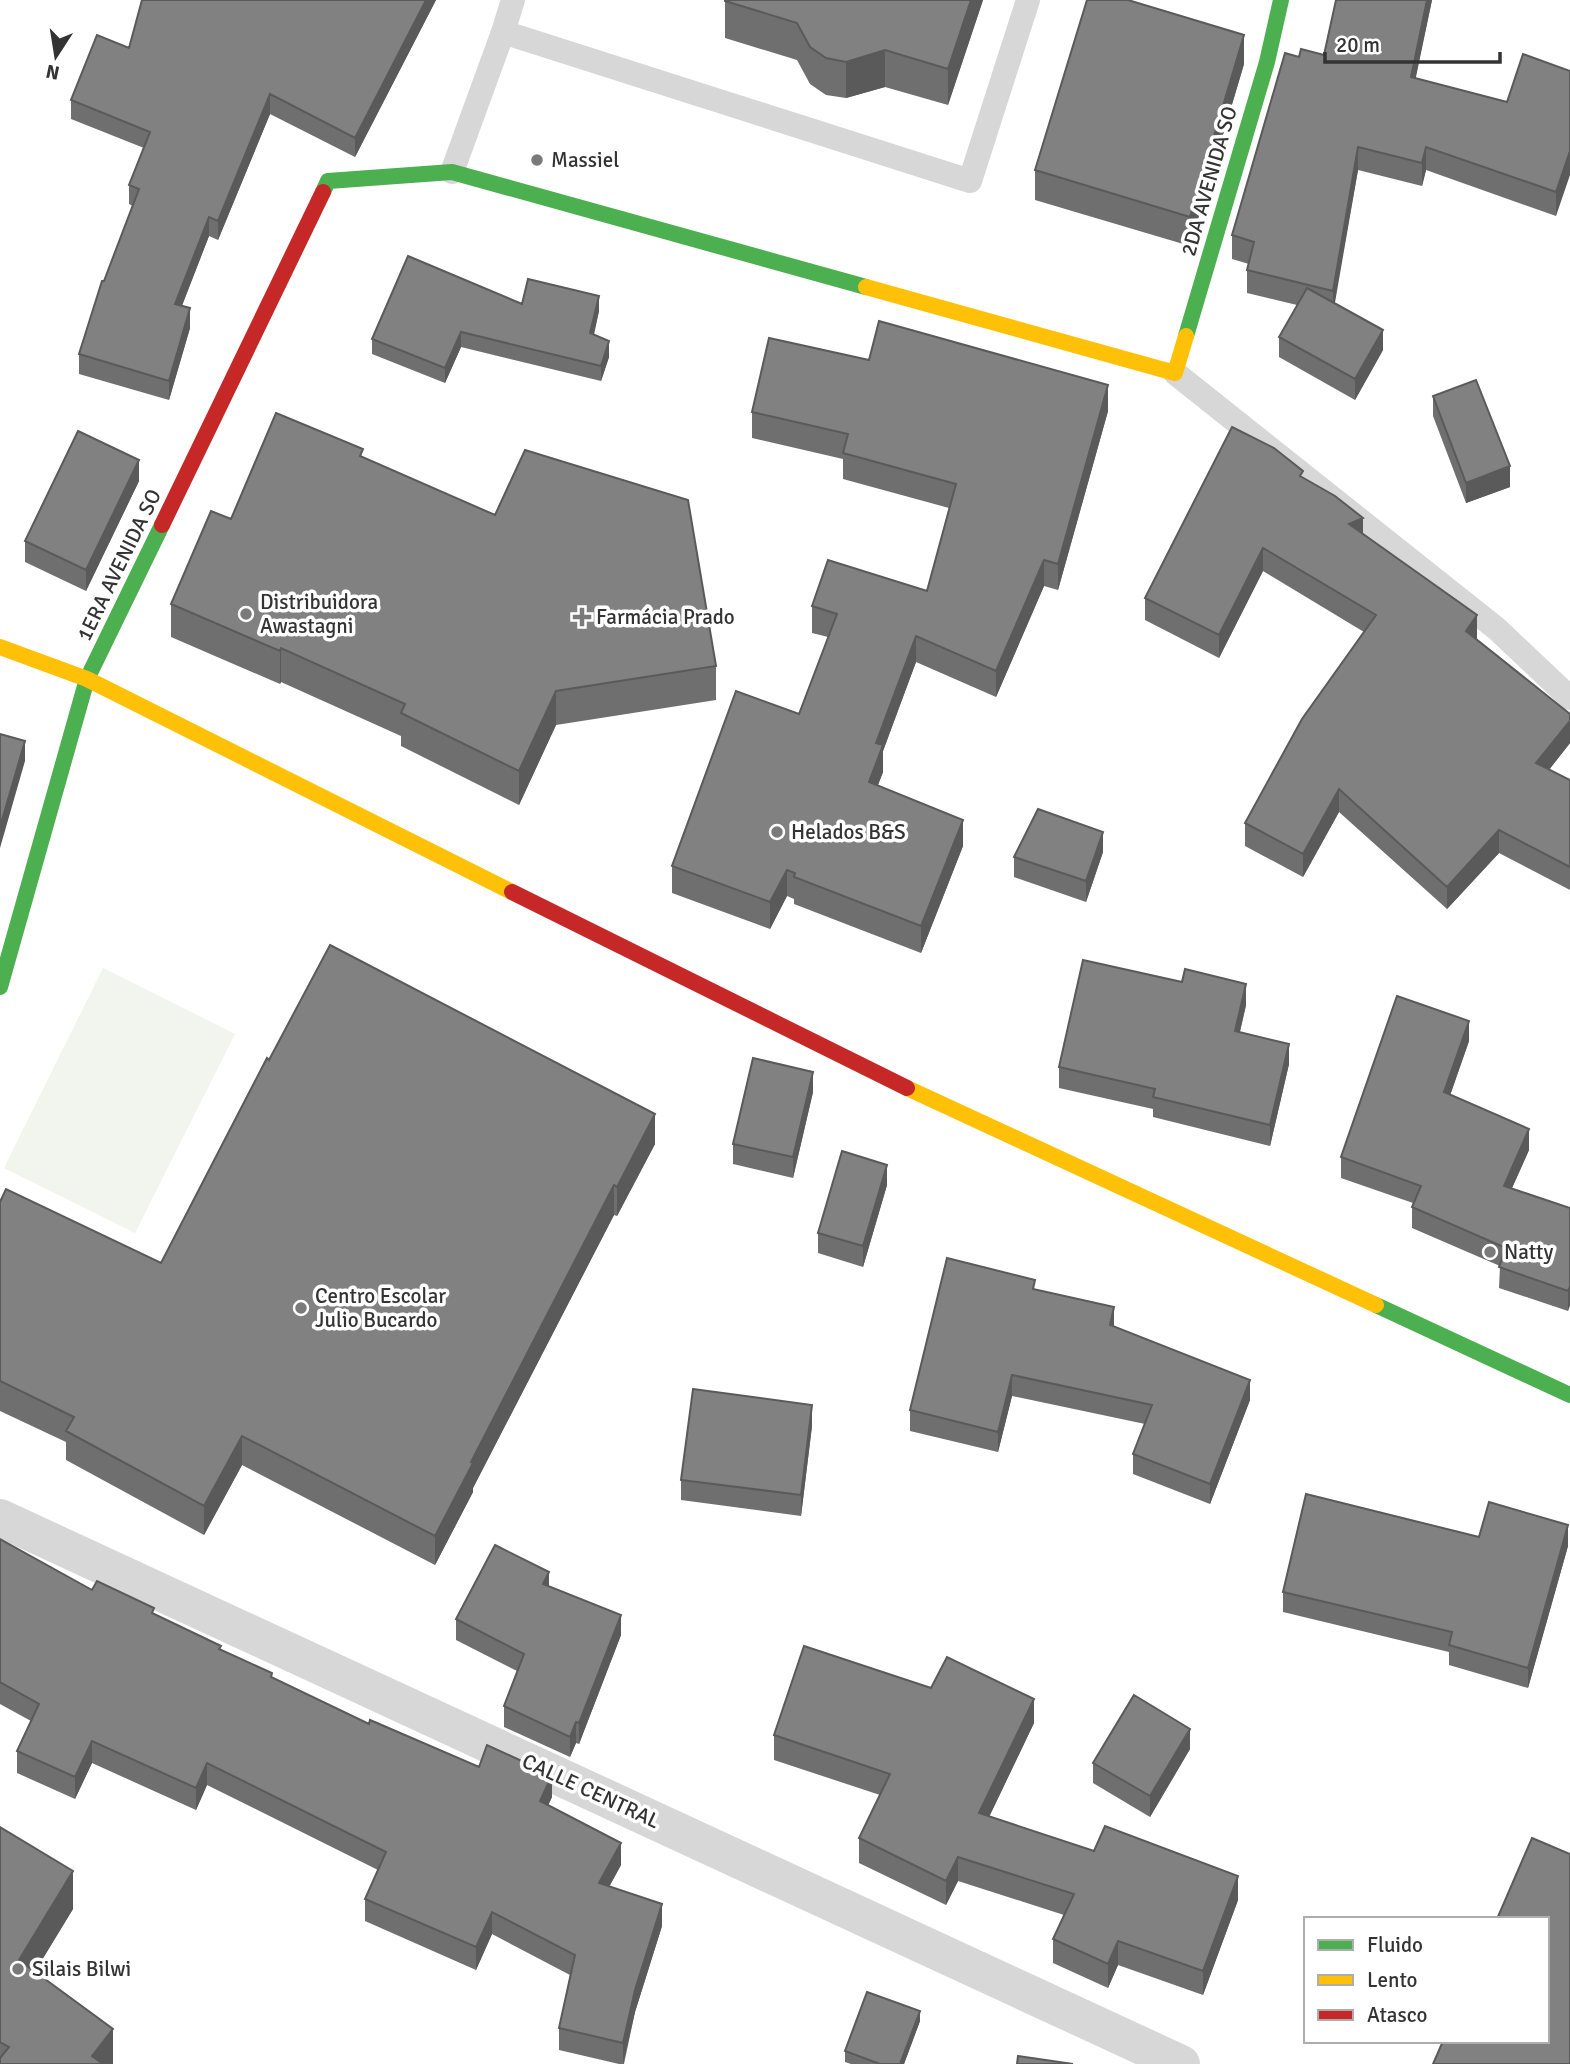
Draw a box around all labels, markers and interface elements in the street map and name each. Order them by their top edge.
north arrow [21,21,91,91]
scale bar [1325,21,1500,65]
text: 20 m [1336,32,1380,58]
text: N [44,59,62,85]
street label: 2DA AVENIDA SO [1175,103,1243,259]
place label: Massiel [551,147,619,173]
marker: Massiel [529,152,545,168]
street label: 1ERA AVENIDA SO [71,485,167,645]
place label: Distribuidora Awastagni [260,589,378,639]
place label: Farmácia Prado [596,604,735,630]
marker: Distribuidora Awastagni [238,606,254,622]
marker: Farmácia Prado [574,609,590,625]
place label: Helados B&S [791,819,906,845]
marker: Helados B&S [769,824,785,840]
place label: Natty [1504,1239,1553,1265]
marker: Natty [1482,1244,1498,1260]
place label: Centro Escolar Julio Bucardo [315,1283,446,1333]
marker: Centro Escolar Julio Bucardo [293,1300,309,1316]
street label: CALLE CENTRAL [518,1748,664,1834]
legend [1304,1917,1549,2043]
text: Fluido [1367,1932,1423,1958]
place label: Silais Bilwi [32,1956,131,1982]
marker: Silais Bilwi [10,1961,26,1977]
text: Lento [1367,1967,1417,1993]
text: Atasco [1367,2002,1427,2028]

